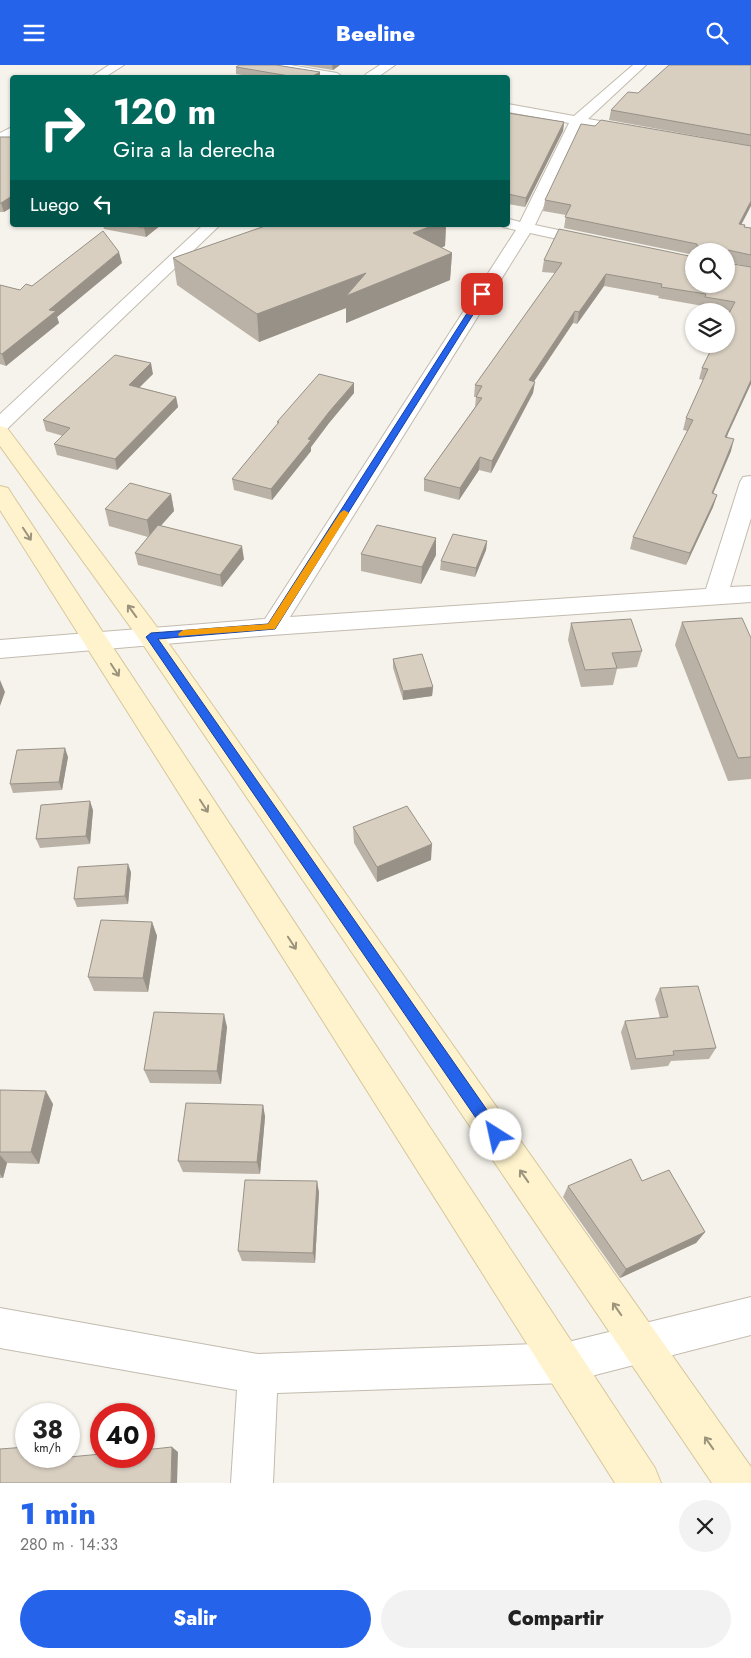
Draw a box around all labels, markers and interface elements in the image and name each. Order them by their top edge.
text: Beeline [336,17,415,49]
icon: menu [20,19,48,47]
icon: search [703,19,731,47]
text: 120 m [113,87,216,137]
icon: right [30,95,95,160]
text: Gira a la derecha [113,133,275,165]
icon: left [89,190,117,218]
text: Luego [30,191,79,218]
map controls [685,243,735,353]
button: search [685,243,735,293]
pin [461,273,503,315]
icon: arrive [468,280,496,308]
button: layers [685,303,735,353]
one-way arrow [22,526,32,540]
one-way arrow [127,604,137,618]
one-way arrow [110,663,121,677]
one-way arrow [199,799,209,813]
one-way arrow [287,935,297,949]
position arrow [469,1108,521,1160]
one-way arrow [519,1169,529,1183]
one-way arrow [612,1303,622,1317]
speed limit sign: 40 [90,1403,155,1468]
text: 38 [32,1411,63,1447]
one-way arrow [704,1436,714,1450]
text: km/h [34,1439,61,1457]
text: 1 min [20,1492,96,1535]
button: close [679,1500,731,1552]
text: 280 m · 14:33 [20,1533,118,1556]
button: Salir [20,1590,371,1648]
button: Compartir [381,1590,731,1648]

